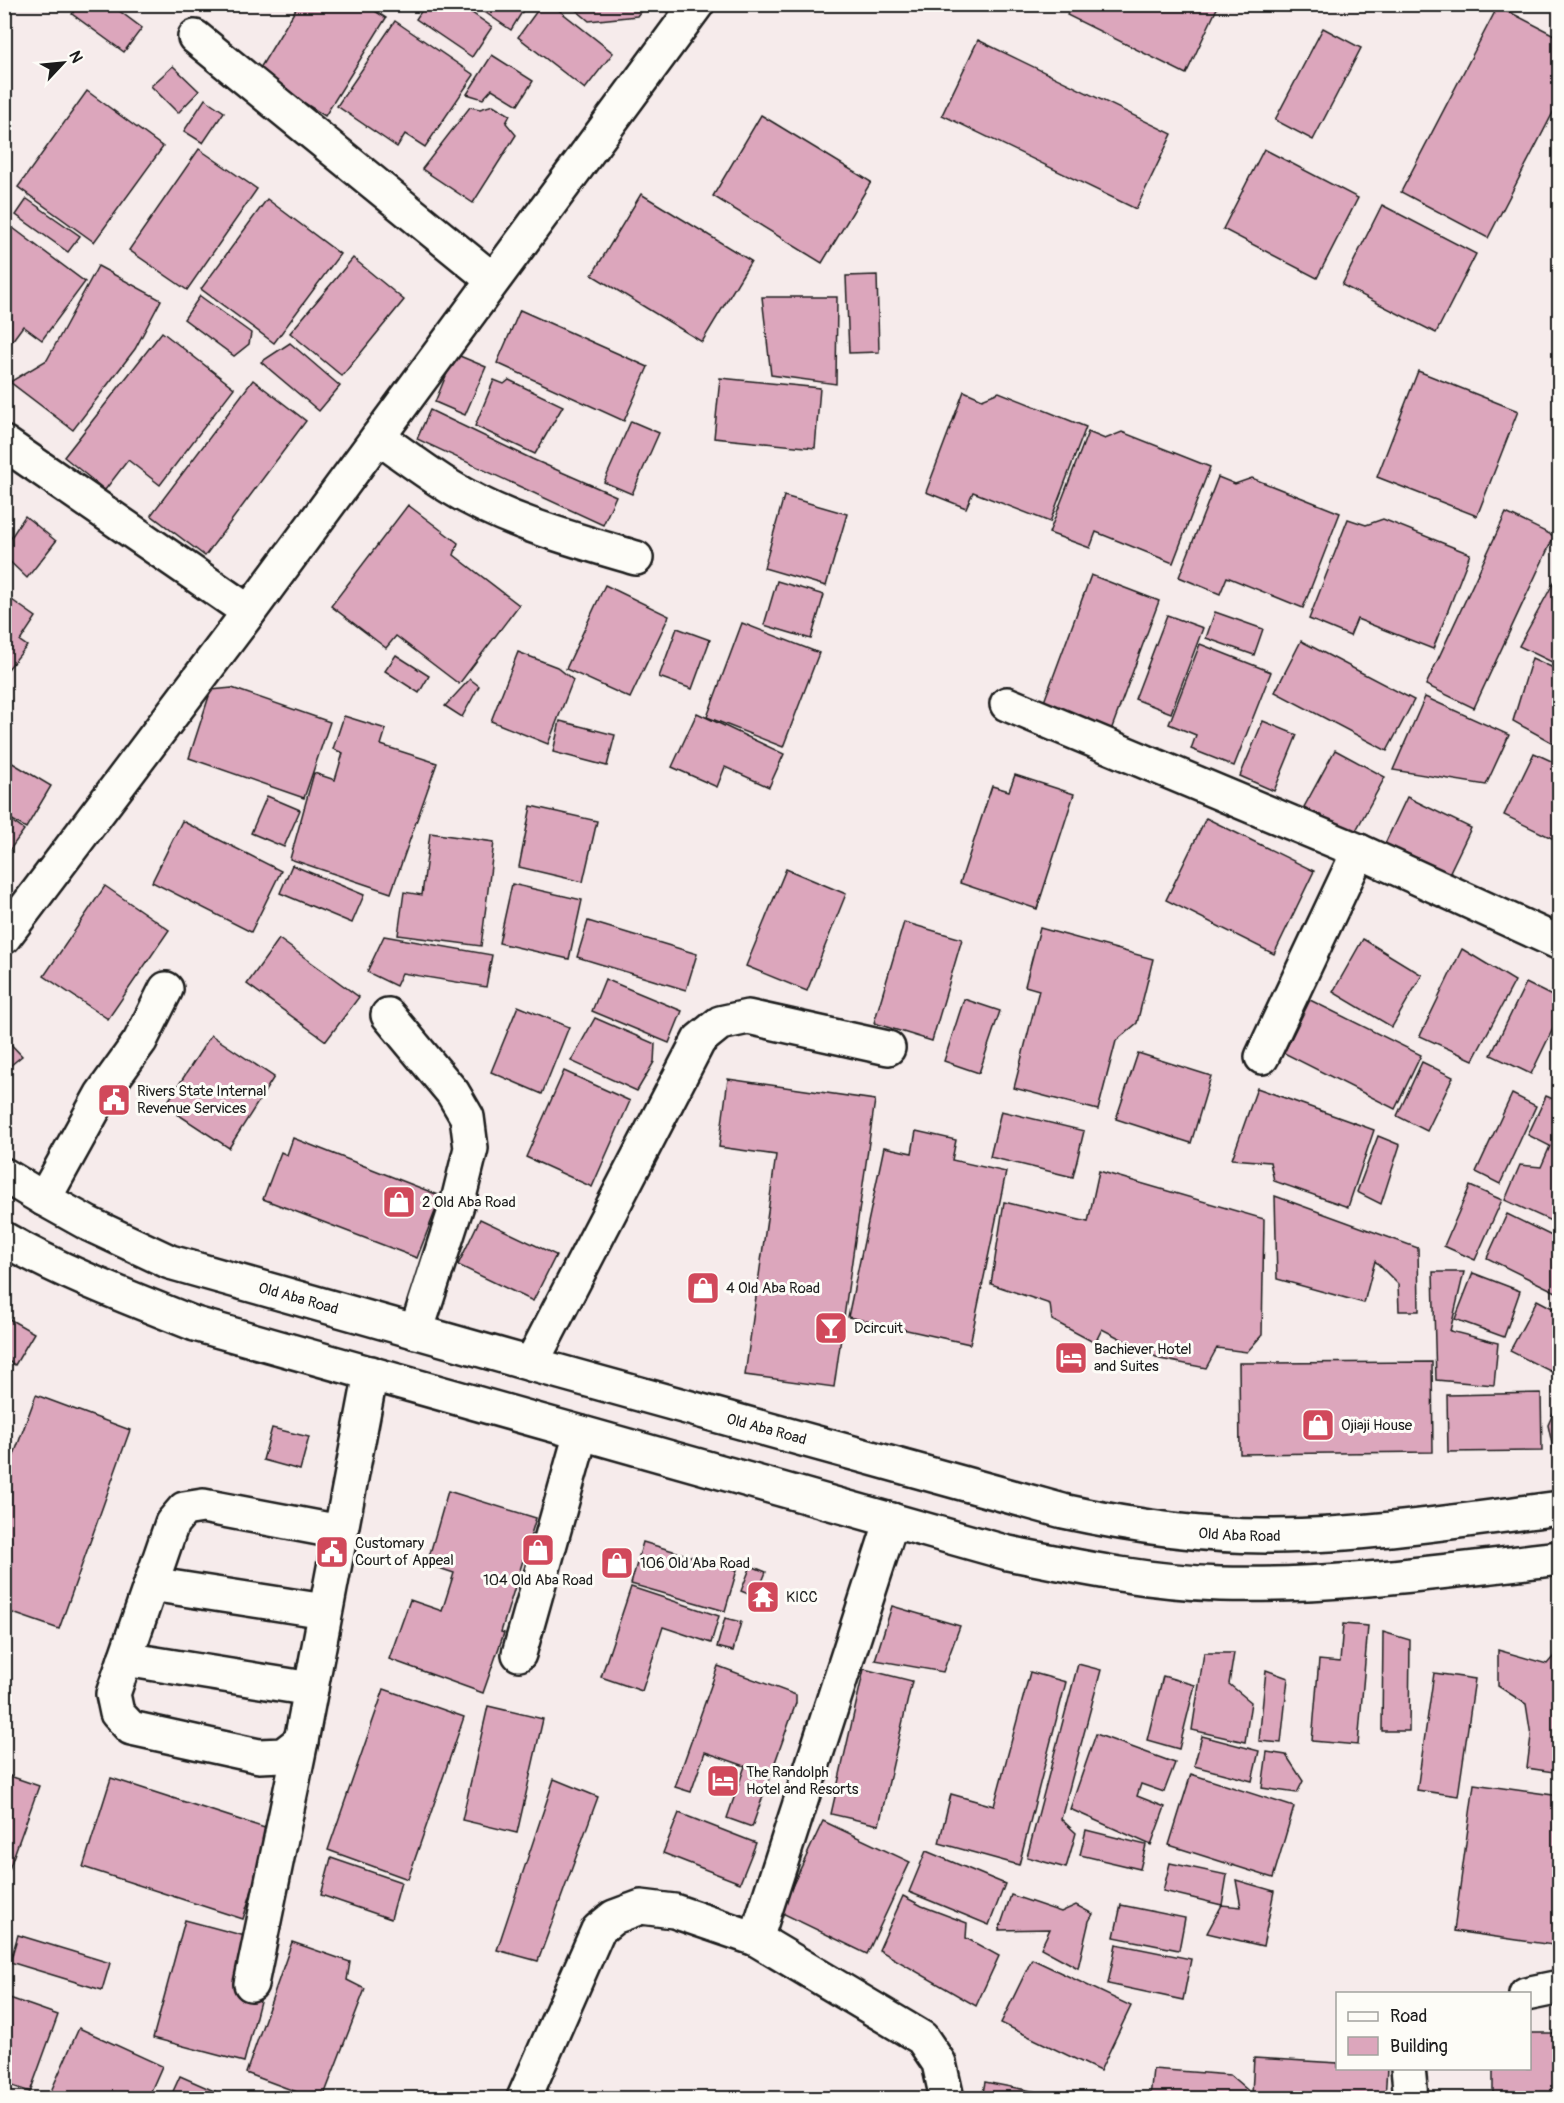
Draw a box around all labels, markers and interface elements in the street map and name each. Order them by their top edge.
north arrow [33,33,93,93]
text: N [64,48,87,66]
public building icon: Rivers State Internal Revenue Services [96,1082,132,1118]
place label: Rivers State Internal Revenue Services [137,1082,267,1118]
shop icon: 2 Old Aba Road [381,1184,417,1220]
place label: 2 Old Aba Road [422,1193,516,1212]
shop icon: 4 Old Aba Road [685,1270,721,1306]
street label: Old Aba Road [256,1278,340,1319]
place label: 4 Old Aba Road [726,1279,820,1298]
bar icon: Dcircuit [813,1310,849,1346]
place label: Dcircuit [854,1319,904,1338]
hotel icon: Bachiever Hotel and Suites [1053,1340,1089,1376]
place label: Bachiever Hotel and Suites [1094,1340,1192,1376]
shop icon: Ojiaji House [1300,1407,1336,1443]
street label: Old Aba Road [724,1409,808,1450]
place label: Ojiaji House [1341,1416,1413,1435]
street label: Old Aba Road [1198,1524,1281,1546]
shop icon: 104 Old Aba Road [520,1532,556,1568]
public building icon: Customary Court of Appeal [314,1534,350,1570]
place label: Customary Court of Appeal [355,1534,454,1570]
shop icon: 106 Old Aba Road [599,1545,635,1581]
place label: 106 Old Aba Road [640,1554,750,1573]
place label: 104 Old Aba Road [483,1571,593,1590]
temple icon: KICC [745,1579,781,1615]
place label: KICC [786,1588,818,1607]
hotel icon: The Randolph Hotel and Resorts [705,1763,741,1799]
place label: The Randolph Hotel and Resorts [746,1763,859,1799]
legend [1336,1992,1531,2070]
text: Road [1390,2005,1427,2028]
text: Building [1390,2035,1448,2058]

